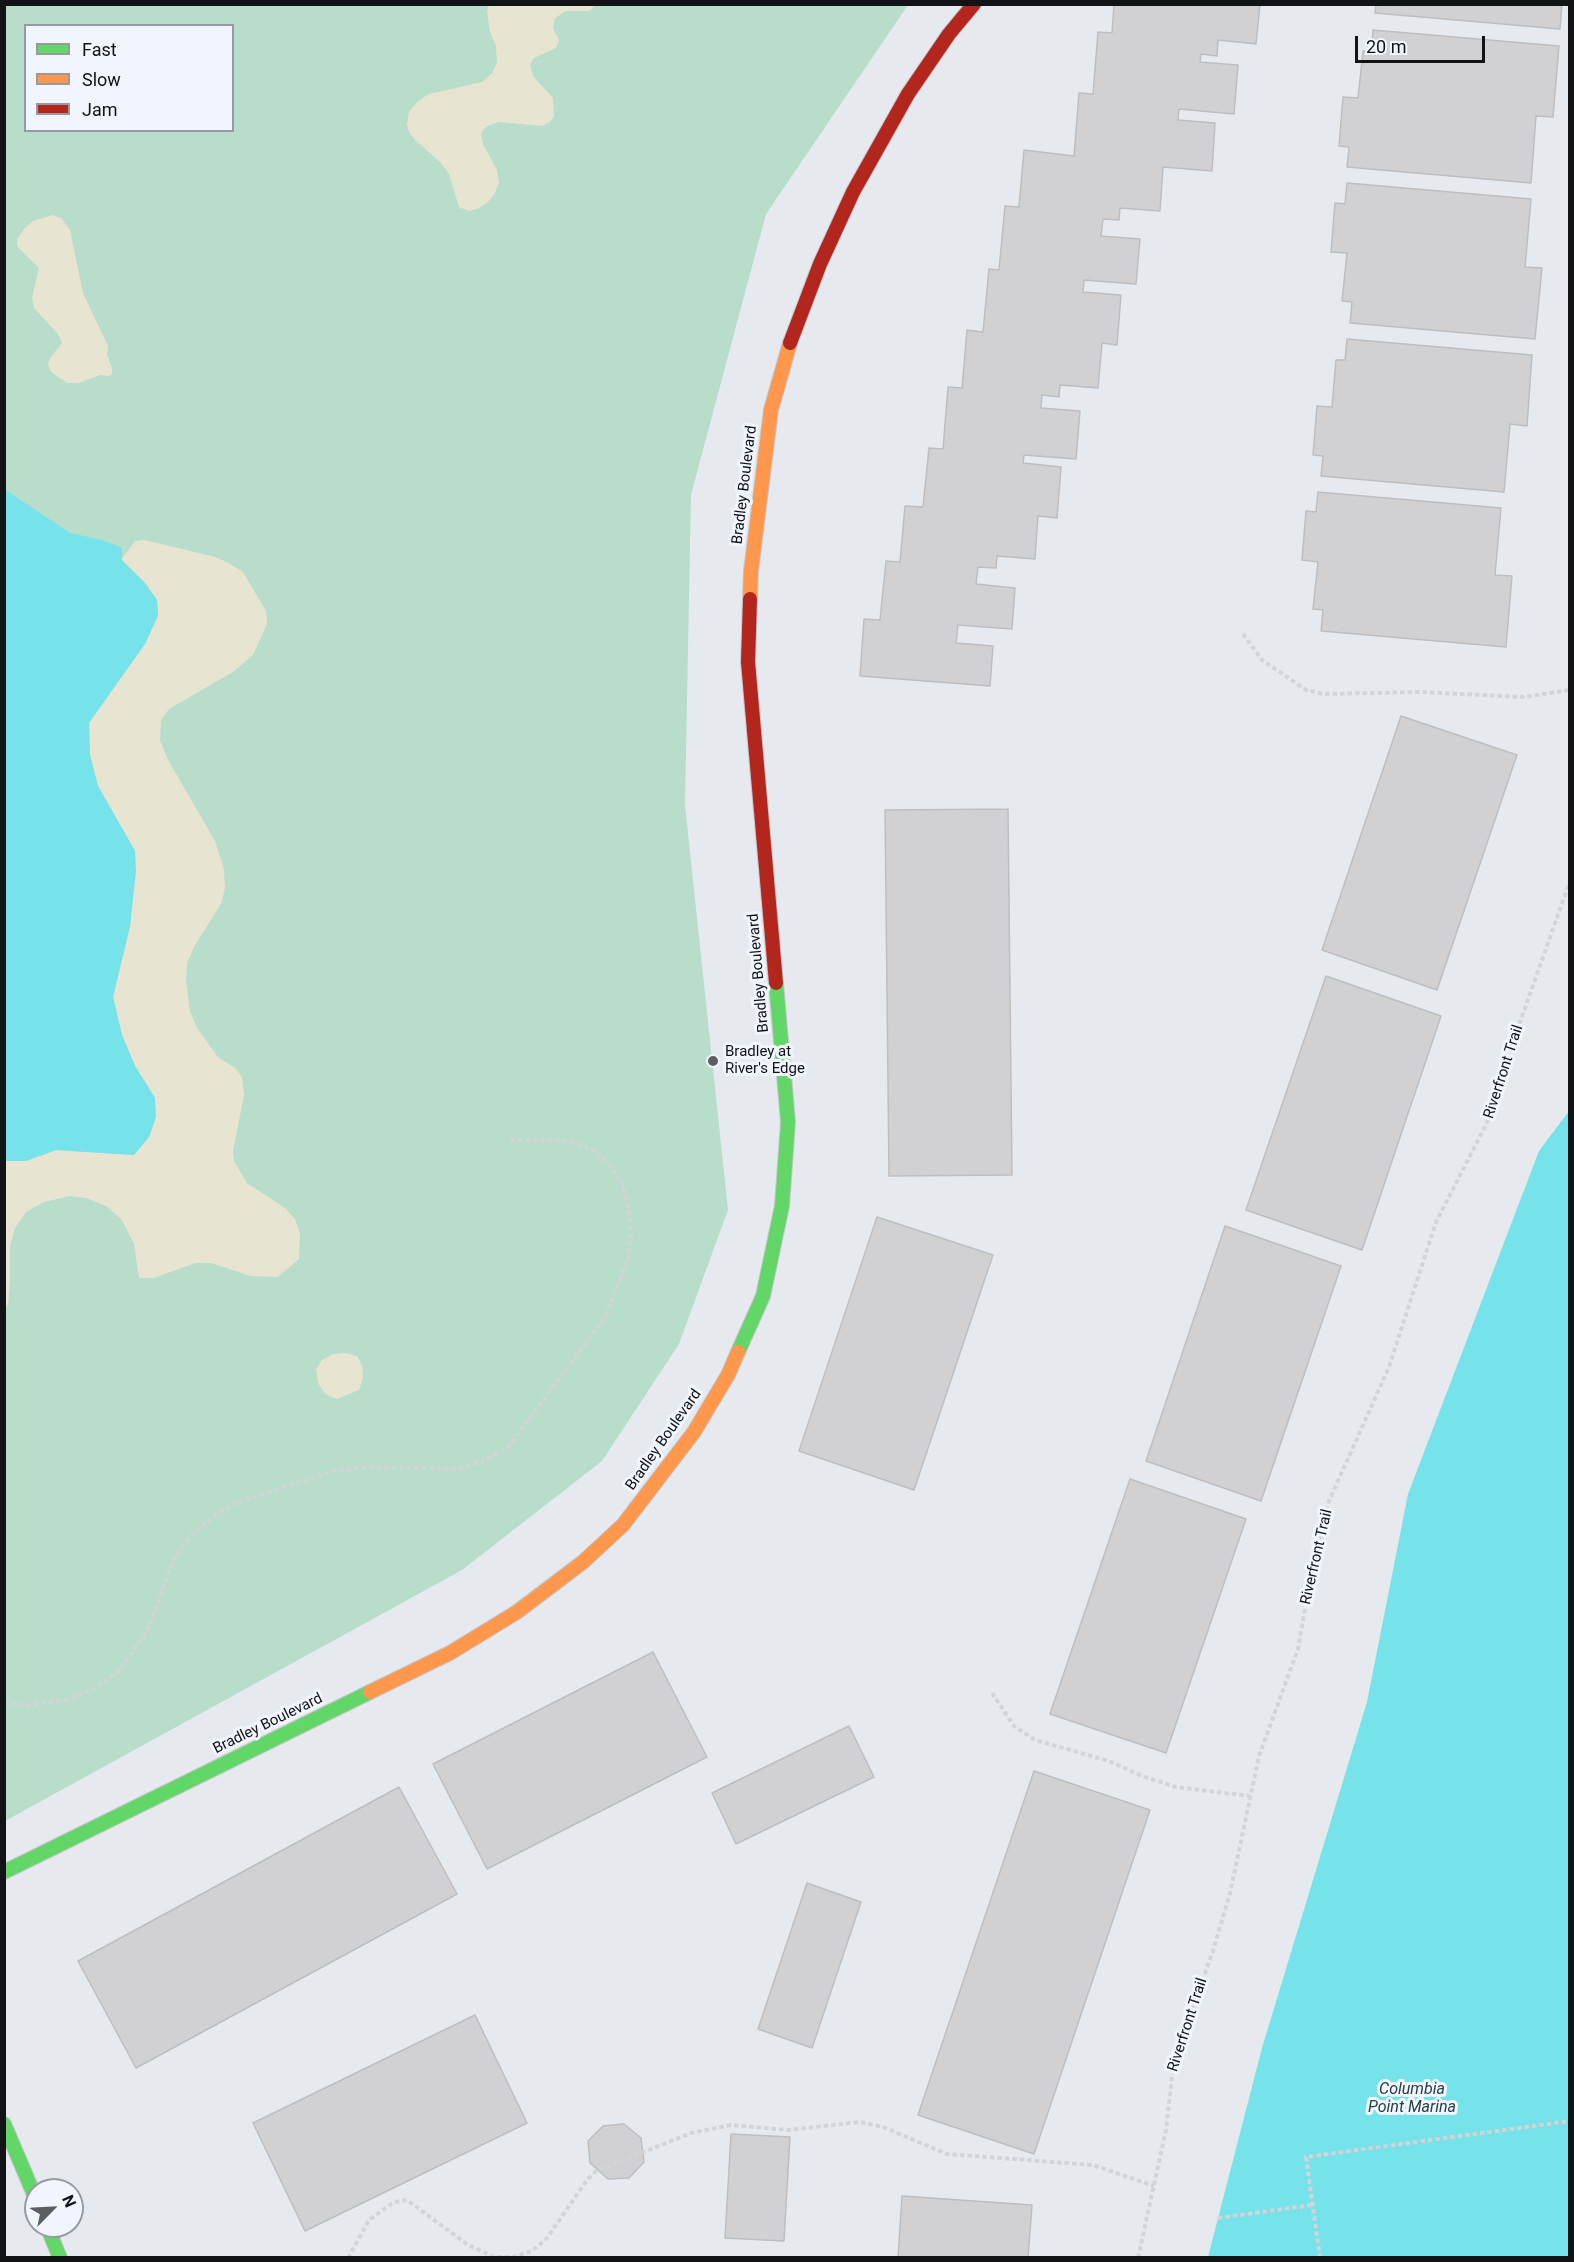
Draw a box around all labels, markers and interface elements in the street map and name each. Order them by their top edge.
legend [24,24,234,132]
scale bar [1358,24,1488,62]
text: 20 m [1366,36,1406,57]
text: Fast [82,39,117,60]
text: Slow [82,69,121,90]
text: Jam [82,99,118,120]
street label: Bradley Boulevard [729,425,761,545]
street label: Bradley Boulevard [745,913,773,1033]
street label: Riverfront Trail [1480,1023,1528,1121]
place label: Bradley at River's Edge [725,1043,805,1078]
marker: Bradley at River's Edge [706,1054,720,1068]
street label: Bradley Boulevard [622,1386,706,1494]
street label: Riverfront Trail [1297,1507,1337,1607]
street label: Bradley Boulevard [210,1690,326,1758]
street label: Riverfront Trail [1164,1976,1212,2074]
water label: Columbia Point Marina [1368,2080,1456,2118]
north arrow [24,2178,84,2238]
text: N [58,2192,80,2210]

